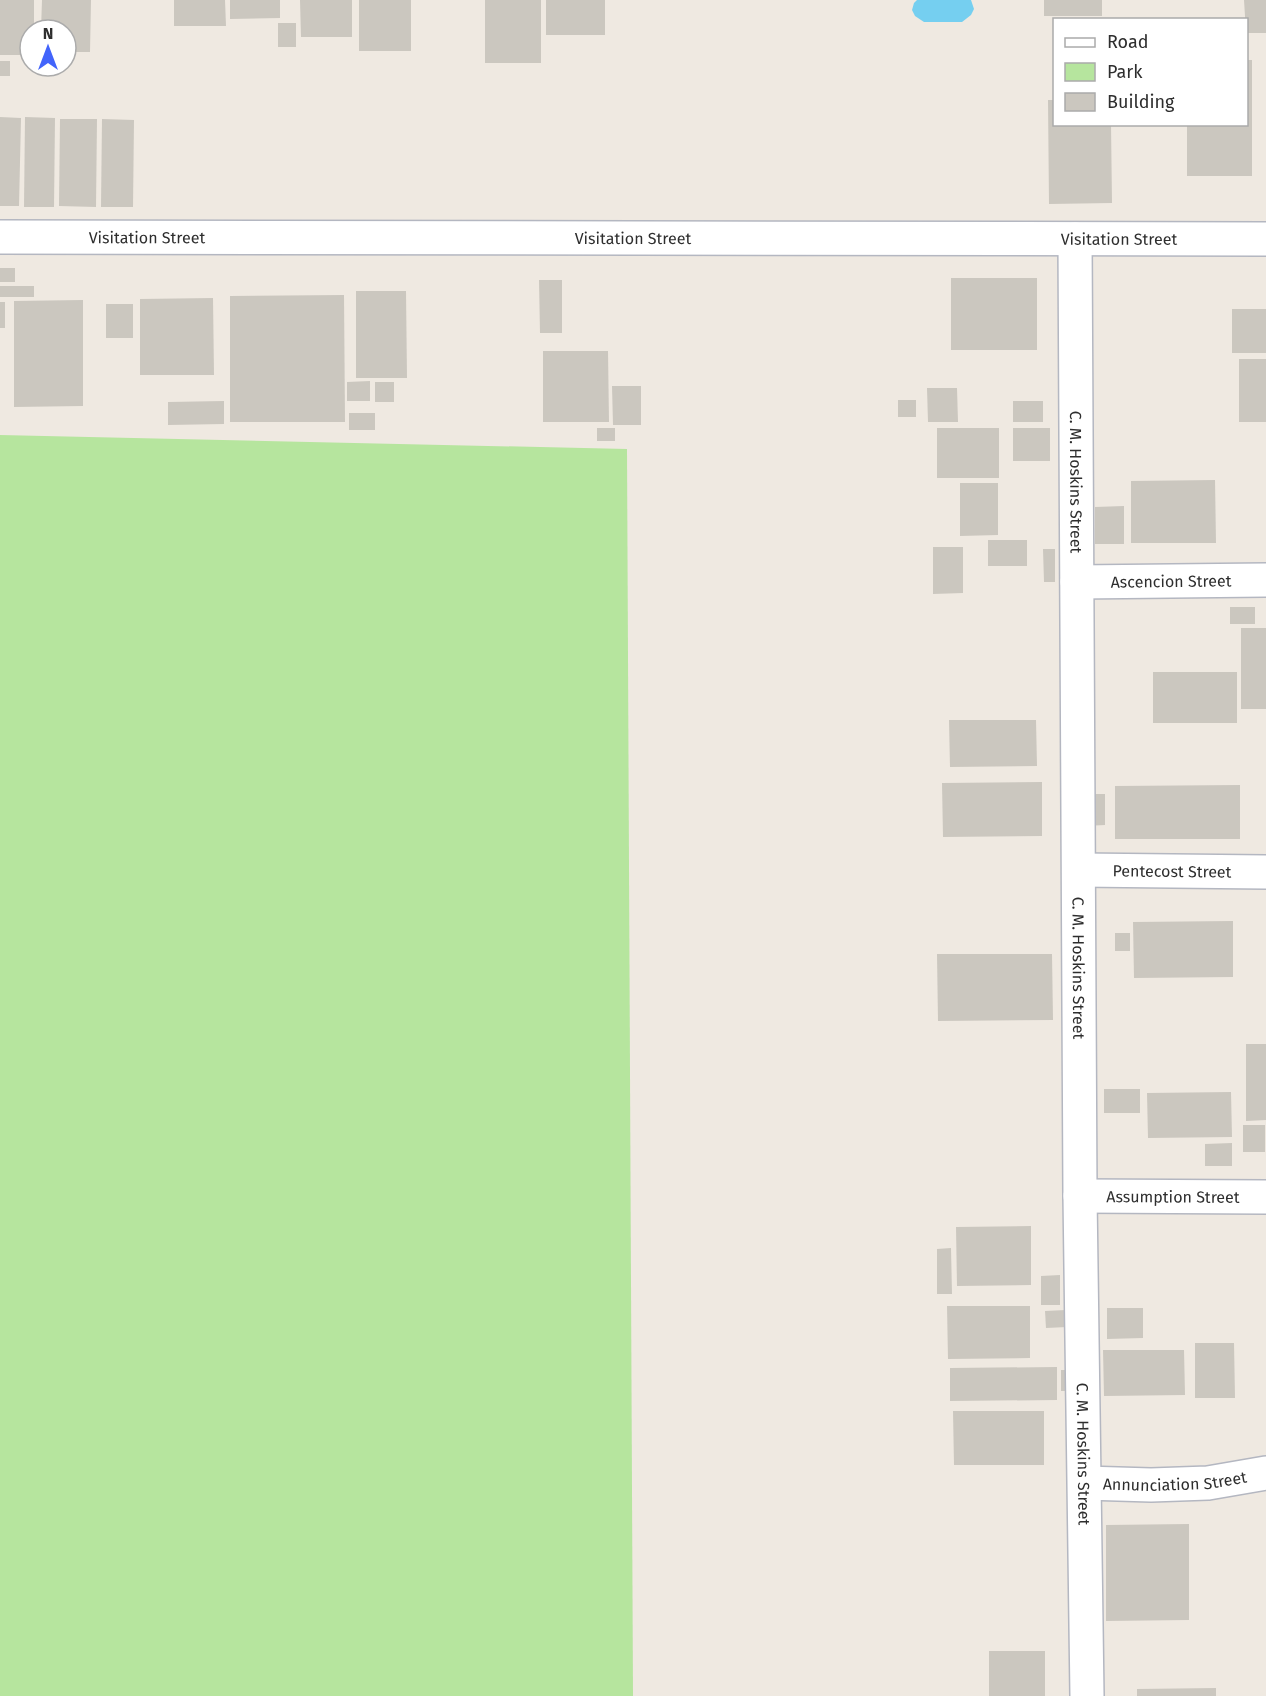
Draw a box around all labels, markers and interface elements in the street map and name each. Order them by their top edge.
north arrow [18,18,78,78]
legend [1053,18,1248,126]
text: N [43,24,53,43]
text: Road [1107,31,1149,53]
text: Park [1107,61,1143,83]
text: Building [1107,91,1175,113]
street label: Visitation Street [89,228,206,247]
street label: Visitation Street [575,228,692,248]
street label: Visitation Street [1061,229,1178,248]
street label: C. M. Hoskins Street [1066,411,1086,554]
street label: Ascencion Street [1111,571,1232,591]
street label: Pentecost Street [1112,861,1232,881]
street label: C. M. Hoskins Street [1069,897,1089,1040]
street label: Assumption Street [1106,1187,1240,1206]
street label: C. M. Hoskins Street [1073,1383,1094,1526]
street label: Annunciation Street [1103,1467,1248,1495]

